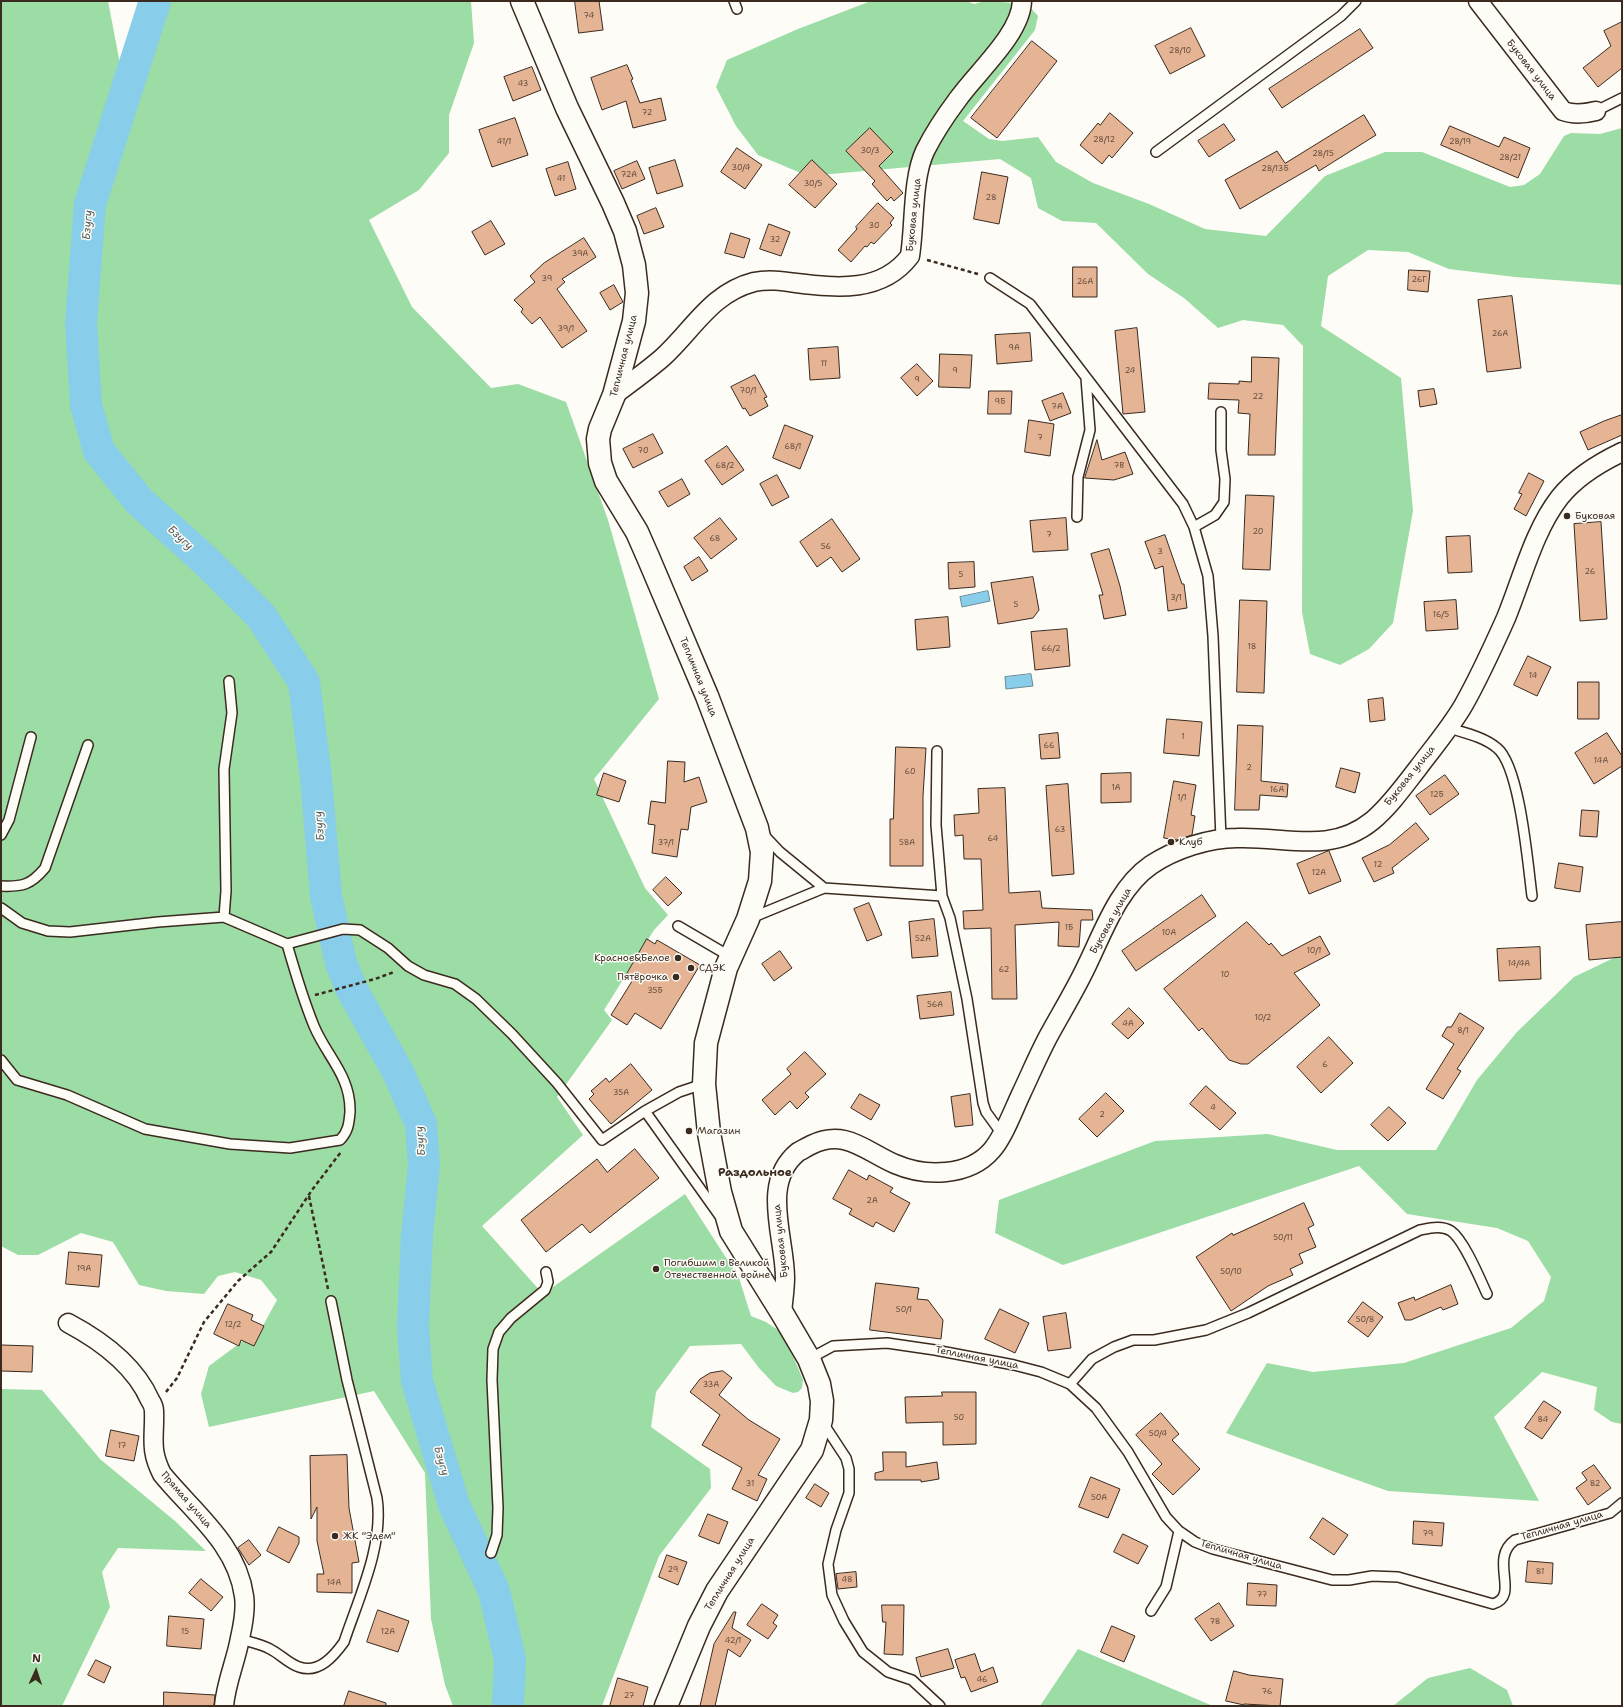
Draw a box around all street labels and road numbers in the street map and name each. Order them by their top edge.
street label: Буковая улица [1504,37,1558,103]
street label: Буковая улица [904,178,924,252]
street label: Тепличная улица [608,314,640,398]
street label: Тепличная улица [677,636,719,718]
street label: Буковая улица [1382,744,1438,808]
street label: Буковая улица [1088,886,1134,956]
street label: Буковая улица [771,1204,791,1278]
street label: Тепличная улица [934,1344,1020,1372]
street label: Прямая улица [158,1469,214,1531]
street label: Тепличная улица [1520,1509,1604,1543]
street label: Тепличная улица [703,1535,757,1613]
street label: Тепличная улица [1199,1538,1283,1572]

